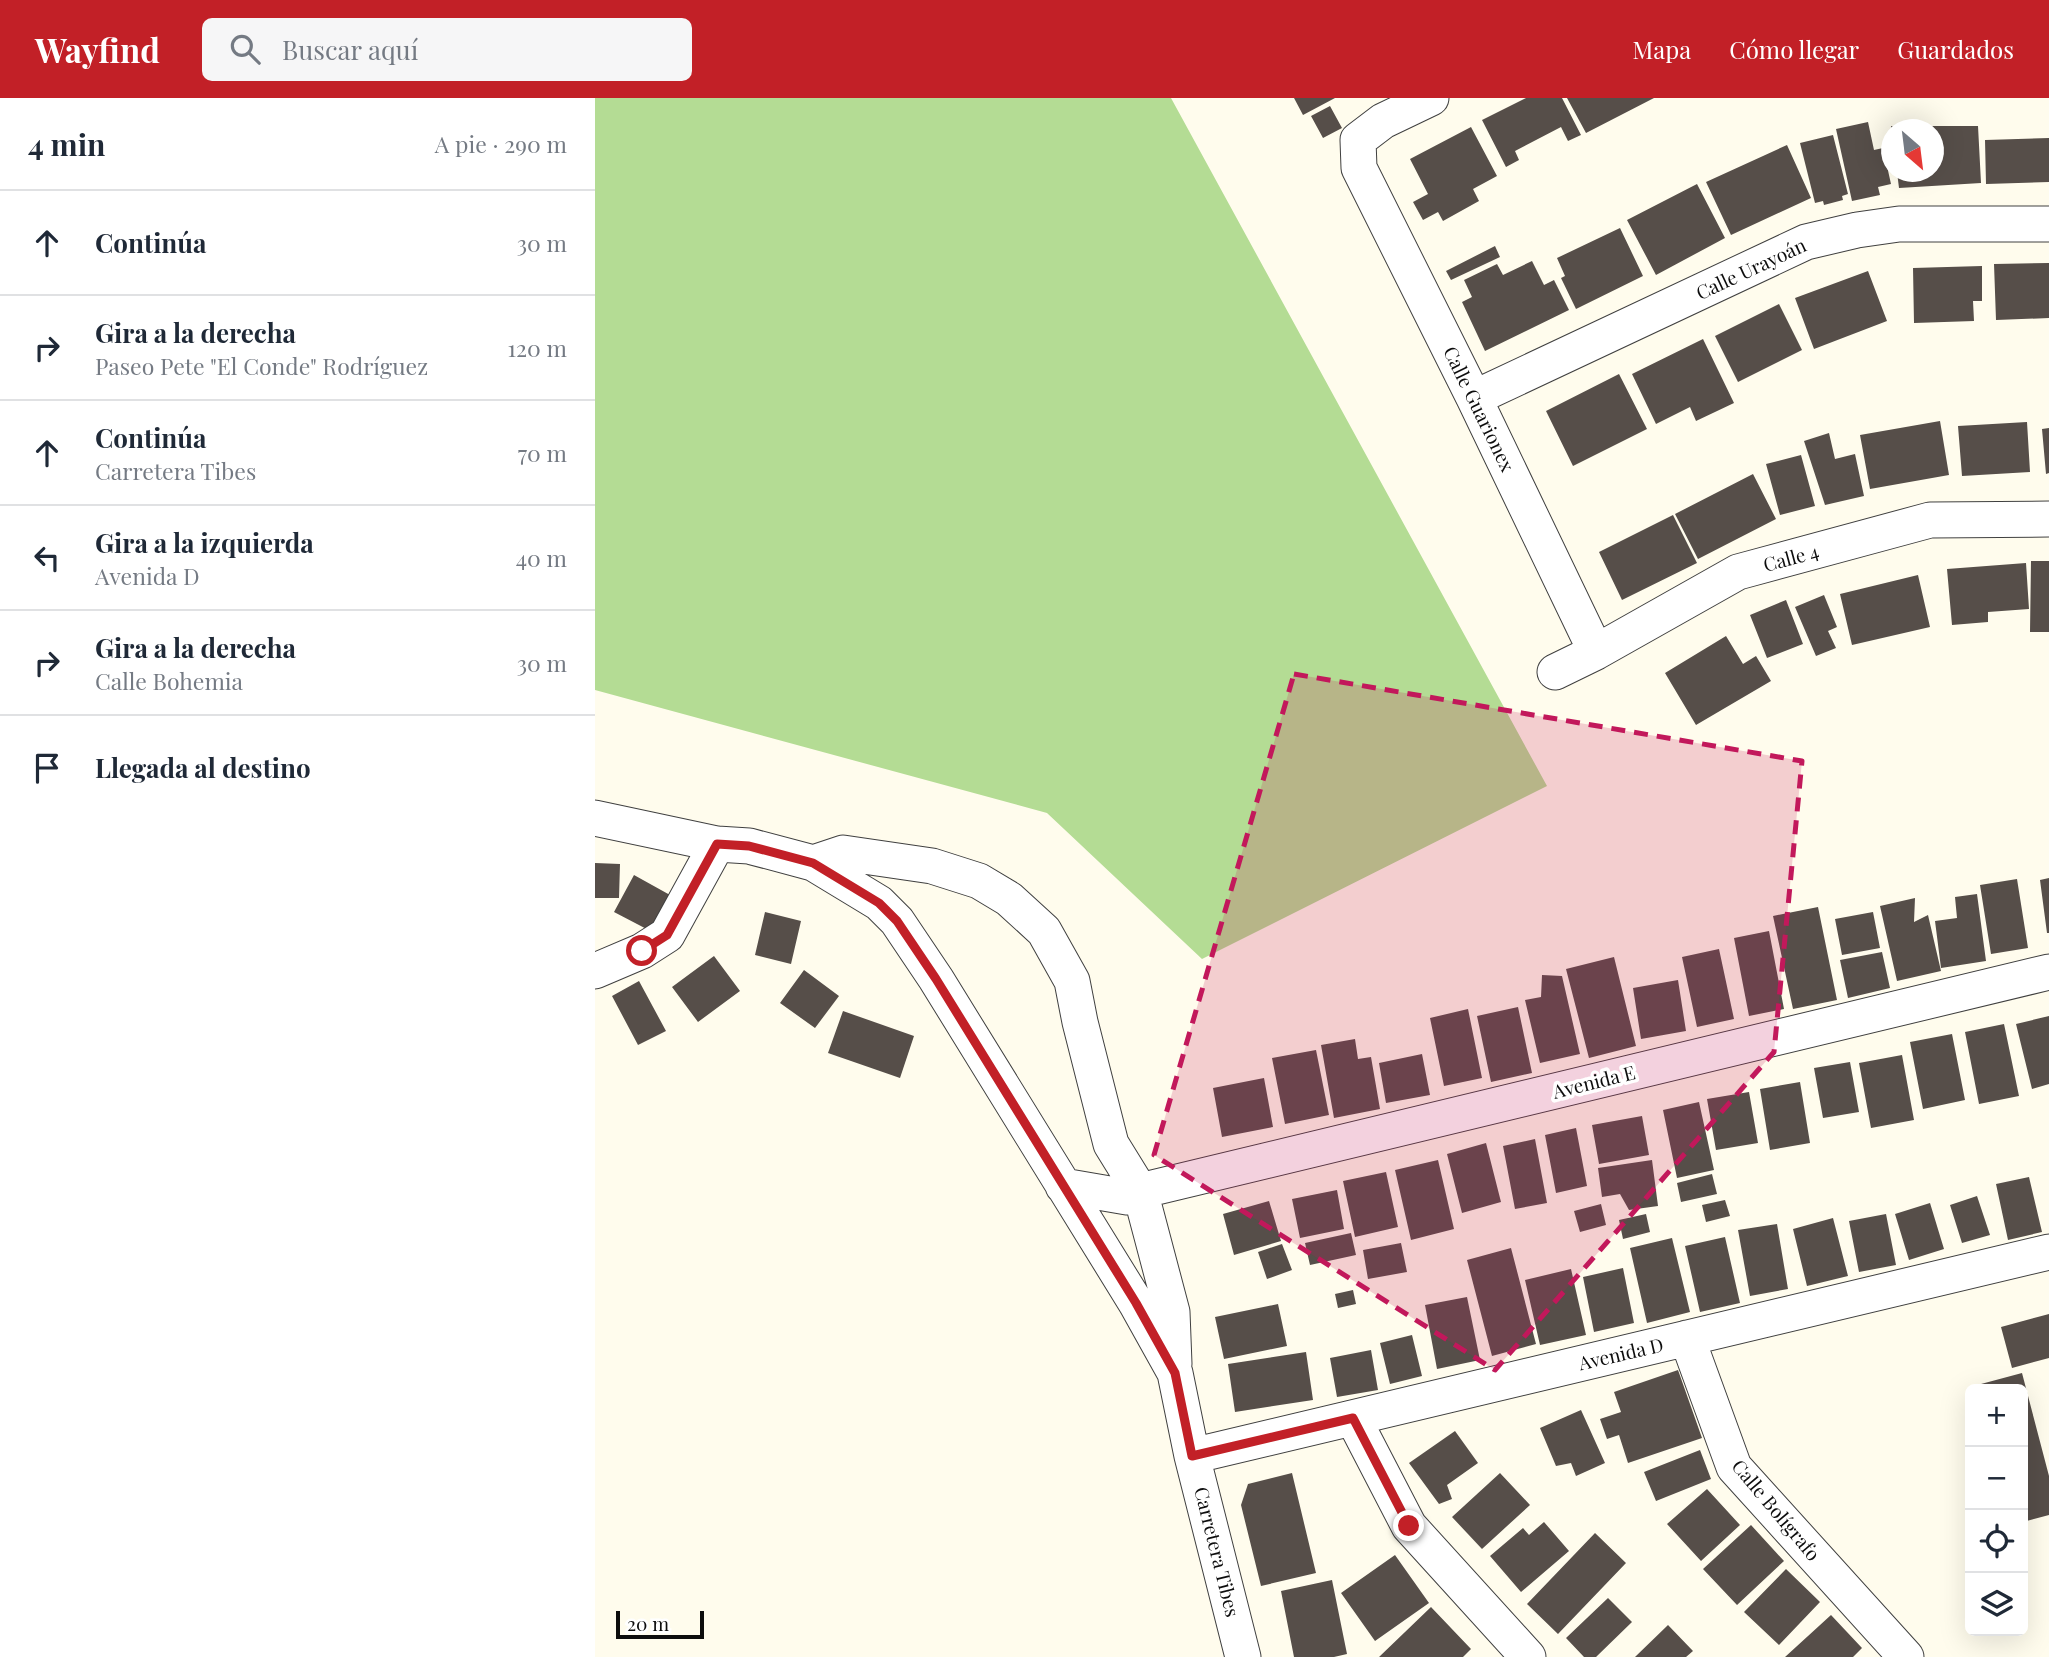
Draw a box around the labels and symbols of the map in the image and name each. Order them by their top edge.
north arrow [1881,119,1944,182]
street label: Calle Urayoán [1691,231,1810,305]
street label: Calle Guarionex [1438,342,1522,476]
street label: Calle 4 [1760,537,1821,577]
route start [626,935,657,966]
street label: Avenida E [1549,1058,1638,1104]
street label: Avenida D [1575,1331,1666,1376]
street label: Calle Bolígrafo [1727,1453,1827,1566]
street label: Carretera Tibes [1189,1484,1247,1620]
route end [1393,1510,1424,1541]
scale bar [616,1608,703,1640]

